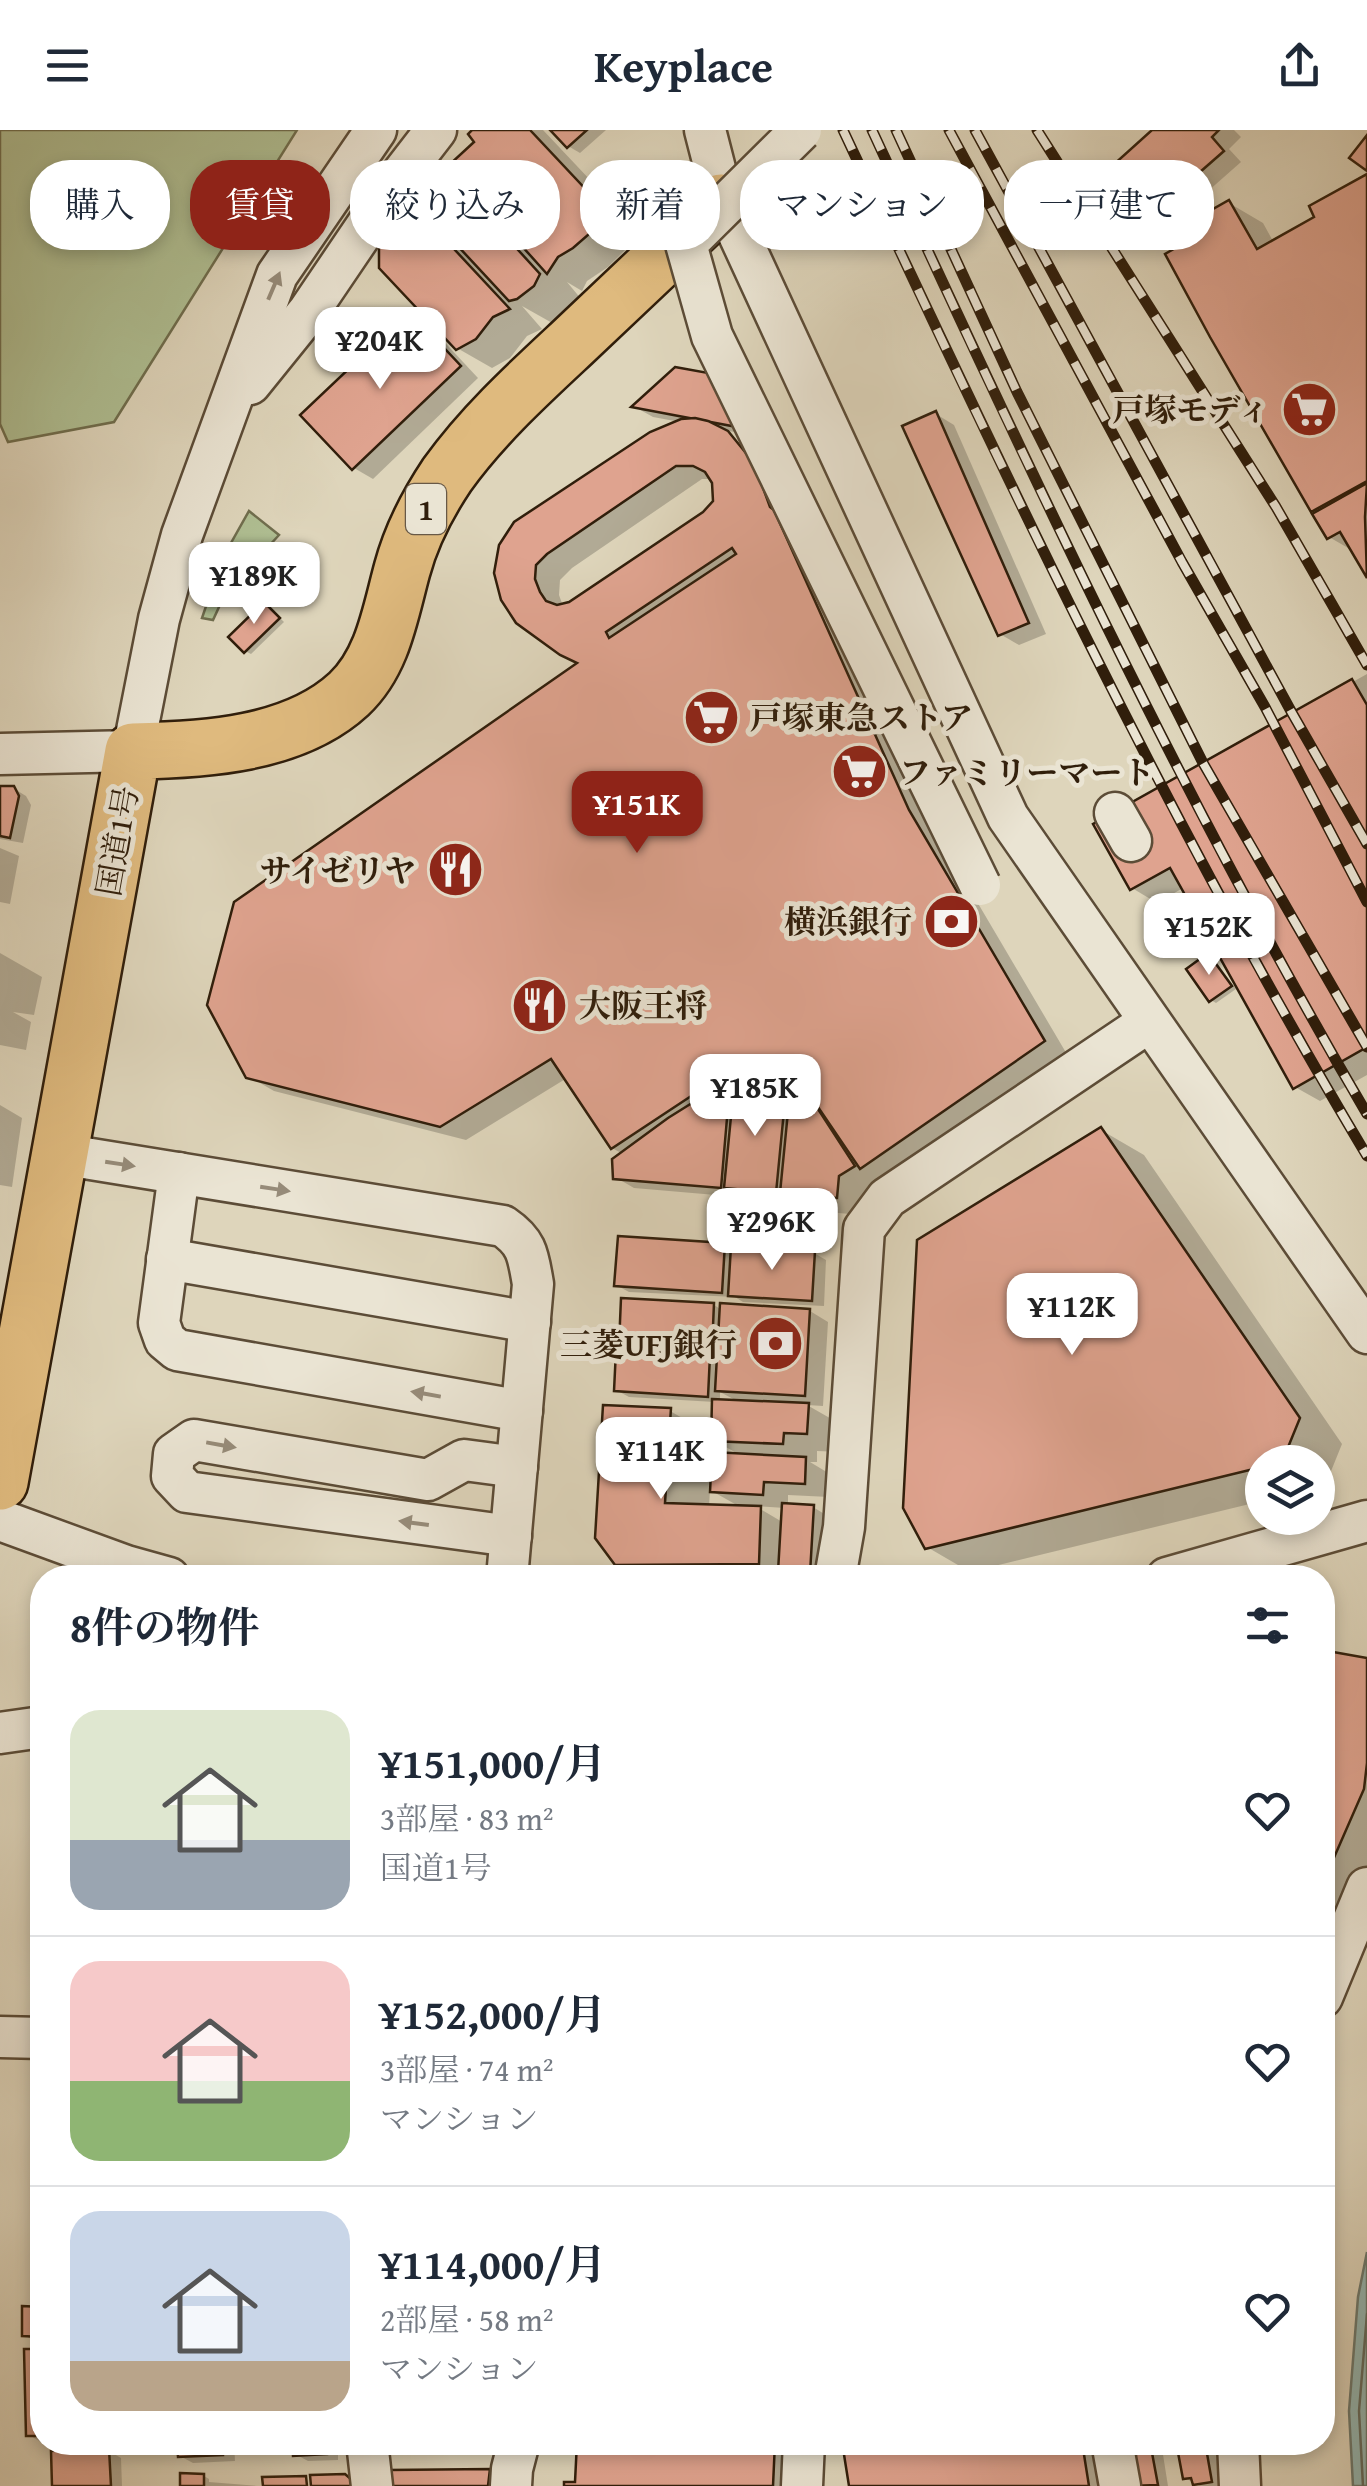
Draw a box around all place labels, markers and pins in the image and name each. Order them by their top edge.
pin: ¥204K [310,307,450,392]
supermarket icon: 戸塚モディ [1279,379,1339,439]
place label: 戸塚モディ [1113,386,1270,433]
pin: ¥189K [184,542,324,627]
supermarket icon: 戸塚東急ストア [681,687,741,747]
place label: 戸塚東急ストア [750,694,973,741]
supermarket icon: ファミリーマート [830,742,890,802]
place label: ファミリーマート [899,749,1154,796]
pin: ¥151K [567,771,707,856]
restaurant icon: サイゼリヤ [425,840,485,900]
place label: サイゼリヤ [260,847,416,894]
bank icon: 横浜銀行 [921,891,981,951]
pin: ¥152K [1139,893,1279,978]
place label: 横浜銀行 [784,898,912,945]
restaurant icon: 大阪王将 [510,975,570,1035]
place label: 大阪王将 [579,982,707,1029]
pin: ¥185K [685,1054,825,1139]
pin: ¥296K [702,1188,842,1273]
pin: ¥112K [1002,1273,1142,1358]
bank icon: 三菱UFJ銀行 [746,1314,806,1374]
place label: 三菱UFJ銀行 [560,1321,737,1368]
pin: ¥114K [591,1417,731,1502]

